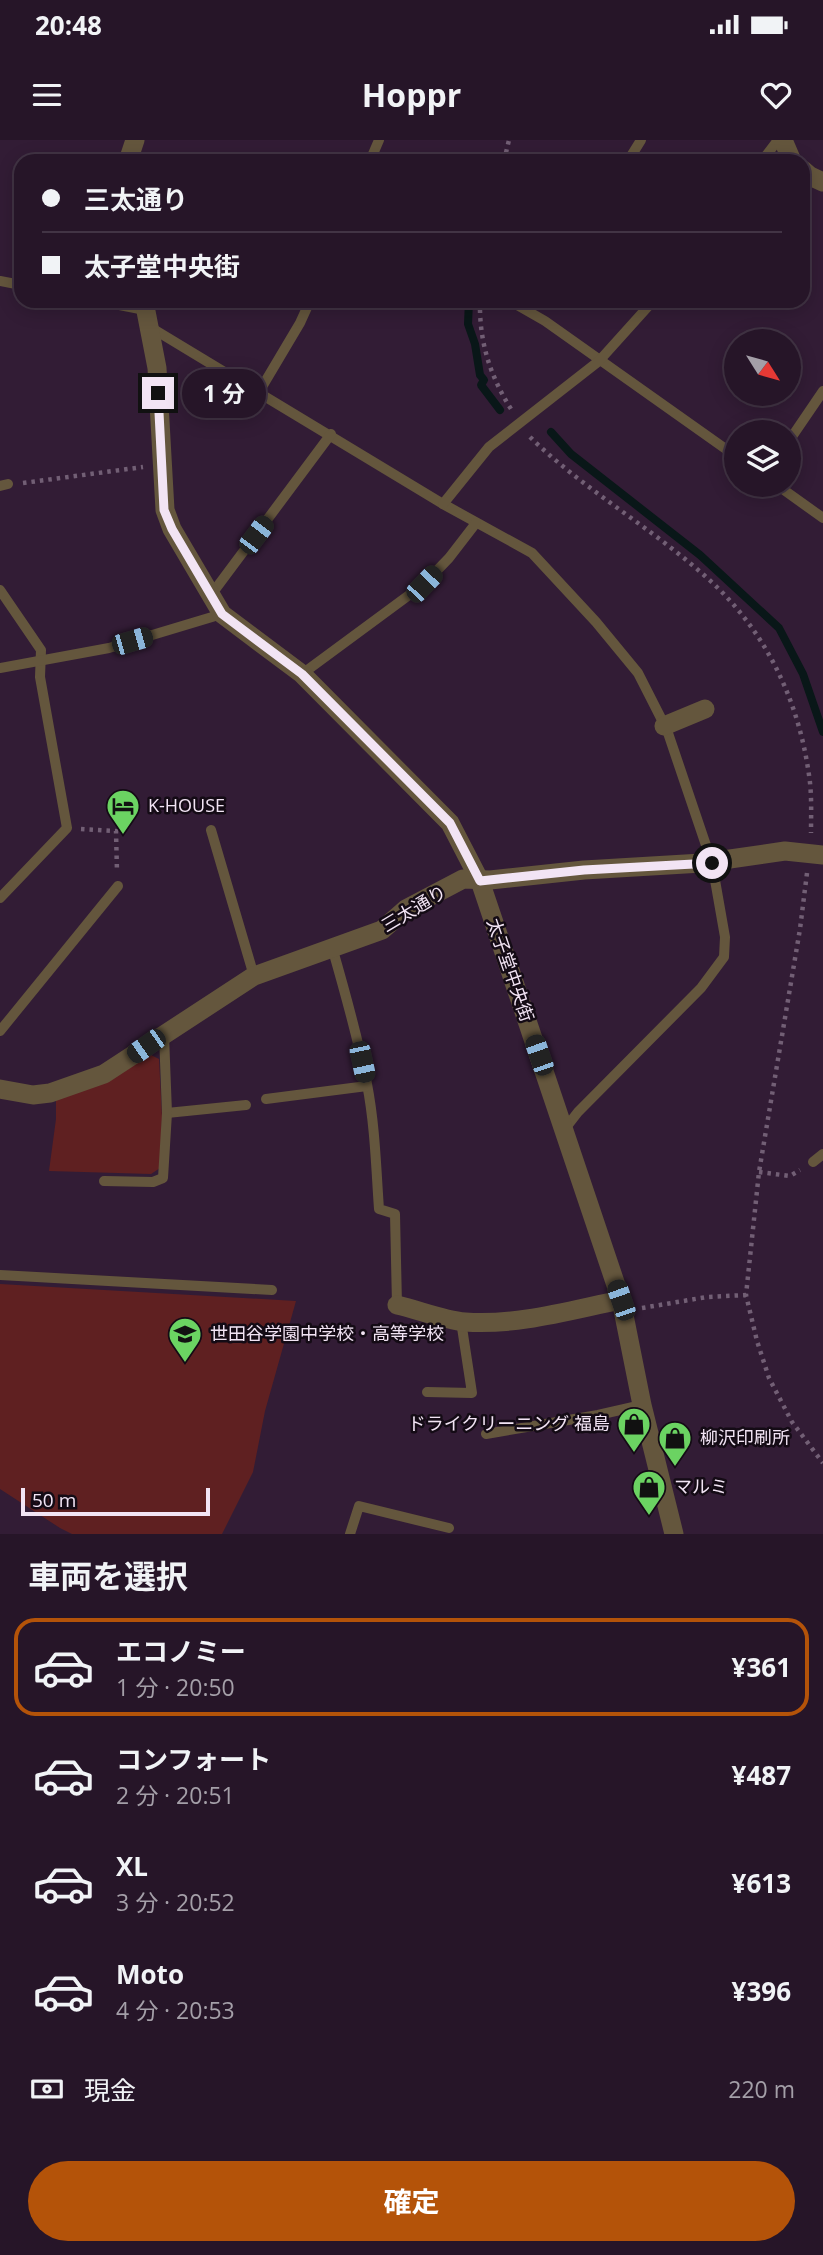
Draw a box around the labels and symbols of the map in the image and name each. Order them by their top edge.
north arrow [724,329,802,406]
callout: 1 分 [182,369,266,418]
route end [142,377,174,409]
car [235,512,278,558]
car [402,562,447,606]
car [109,625,156,657]
hotel icon: K-HOUSE [104,787,142,836]
place label: K-HOUSE [148,793,225,817]
route start [696,847,728,879]
street label: 三太通り [376,879,451,937]
street label: 太子堂中央街 [482,915,540,1025]
car [123,1025,170,1067]
car [523,1032,556,1078]
car [348,1039,377,1085]
car [605,1277,638,1323]
school or university icon: 世田谷学園中学校・高等学校 [166,1315,204,1364]
place label: 世田谷学園中学校・高等学校 [210,1321,444,1345]
shop icon: ドライクリーニング 福島 [615,1405,653,1454]
place label: ドライクリーニング 福島 [408,1411,610,1435]
shop icon: 柳沢印刷所 [656,1419,694,1468]
place label: 柳沢印刷所 [700,1425,790,1449]
shop icon: マルミ [630,1468,668,1517]
place label: マルミ [674,1474,728,1498]
scale bar [21,1485,210,1517]

